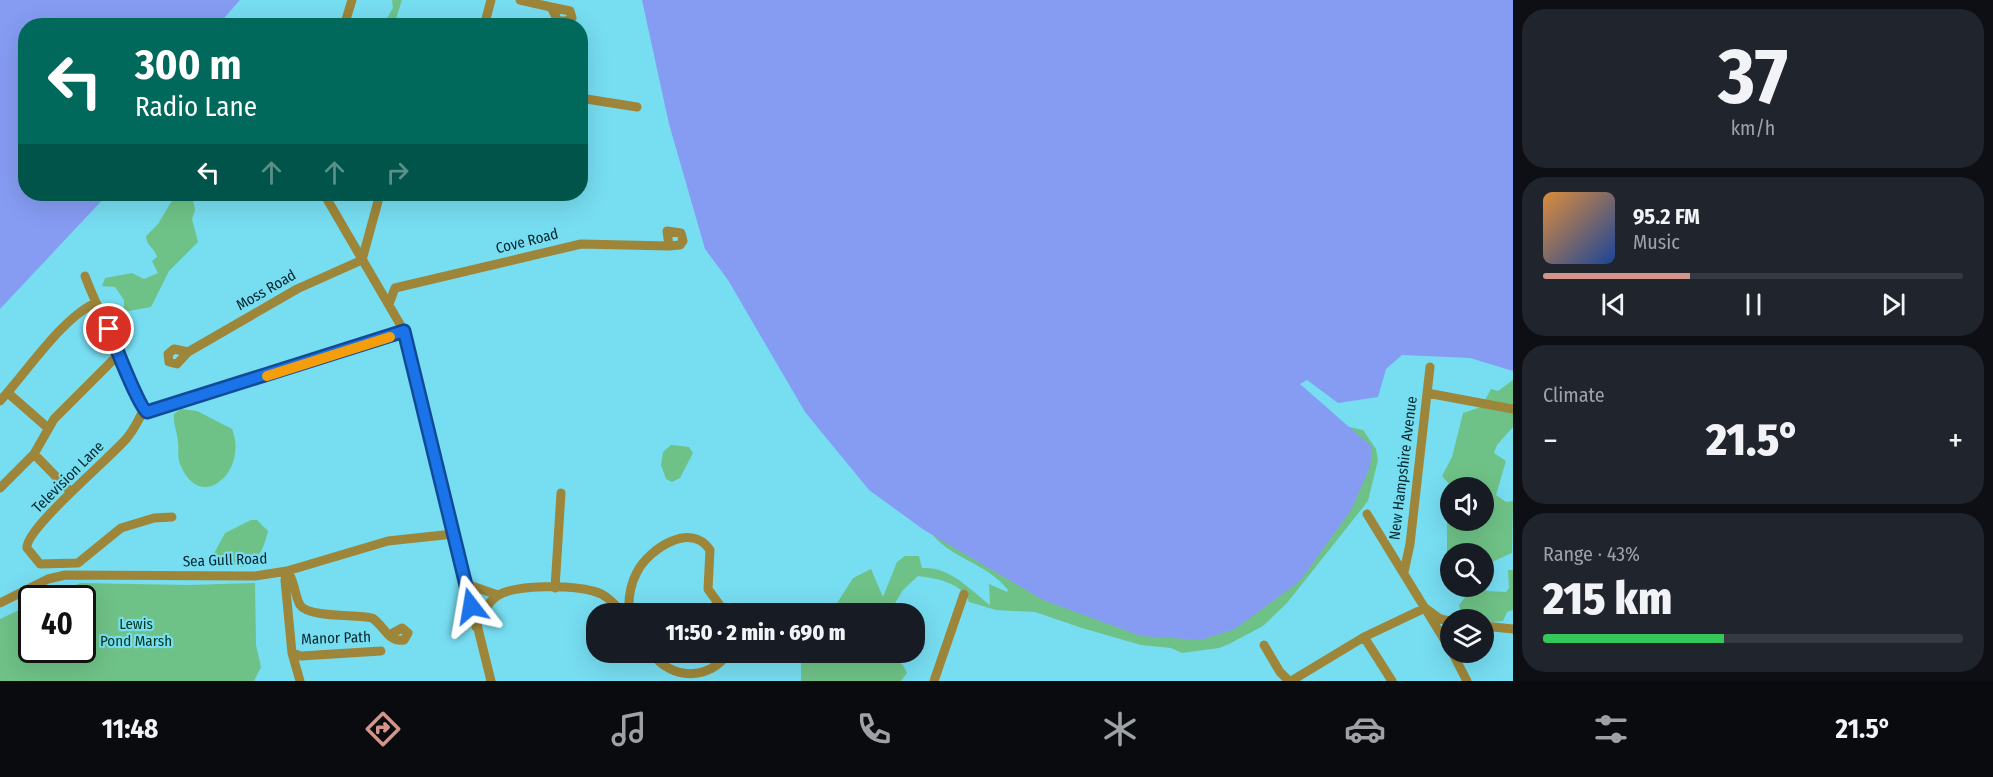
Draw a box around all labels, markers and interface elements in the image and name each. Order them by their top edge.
text: 37 [1718,30,1788,124]
text: 300 m [135,40,242,90]
icon: left [36,42,114,120]
text: Radio Lane [135,91,257,123]
text: km/h [1731,116,1775,140]
icon: left [192,156,225,189]
icon: ahead [255,156,288,189]
icon: ahead [318,156,351,189]
icon: right [381,156,414,189]
text: 95.2 FM [1633,203,1700,230]
street label: Cove Road [494,225,560,257]
text: Music [1633,230,1680,254]
street label: Moss Road [233,266,299,314]
icon: previous [1597,288,1630,321]
icon: pause [1737,288,1770,321]
icon: next [1877,288,1910,321]
pin [83,303,134,354]
icon: arrive [92,312,125,345]
text: Climate [1543,383,1605,407]
street label: New Hampshire Avenue [1385,395,1421,541]
text: 21.5° [1706,413,1800,467]
text: − [1543,421,1558,461]
text: + [1948,421,1963,461]
street label: Television Lane [28,437,108,517]
map controls [1440,477,1494,663]
button: sound [1440,477,1494,531]
text: Range · 43% [1543,542,1640,566]
button: search [1440,543,1494,597]
street label: Sea Gull Road [182,550,268,570]
text: 215 km [1543,572,1672,626]
position arrow [439,574,503,638]
speed limit sign: 40 [18,585,96,663]
button: layers [1440,609,1494,663]
park label: Lewis Pond Marsh [100,615,172,650]
text: 11:50 · 2 min · 690 m [666,619,845,646]
street label: Manor Path [301,628,371,648]
icon: directions [362,708,404,750]
icon: music [608,708,650,750]
icon: phone [853,708,895,750]
icon: climate [1099,708,1141,750]
icon: car [1344,708,1386,750]
icon: filters [1590,708,1632,750]
text: 11:48 [102,713,158,745]
text: 21.5° [1836,713,1891,745]

